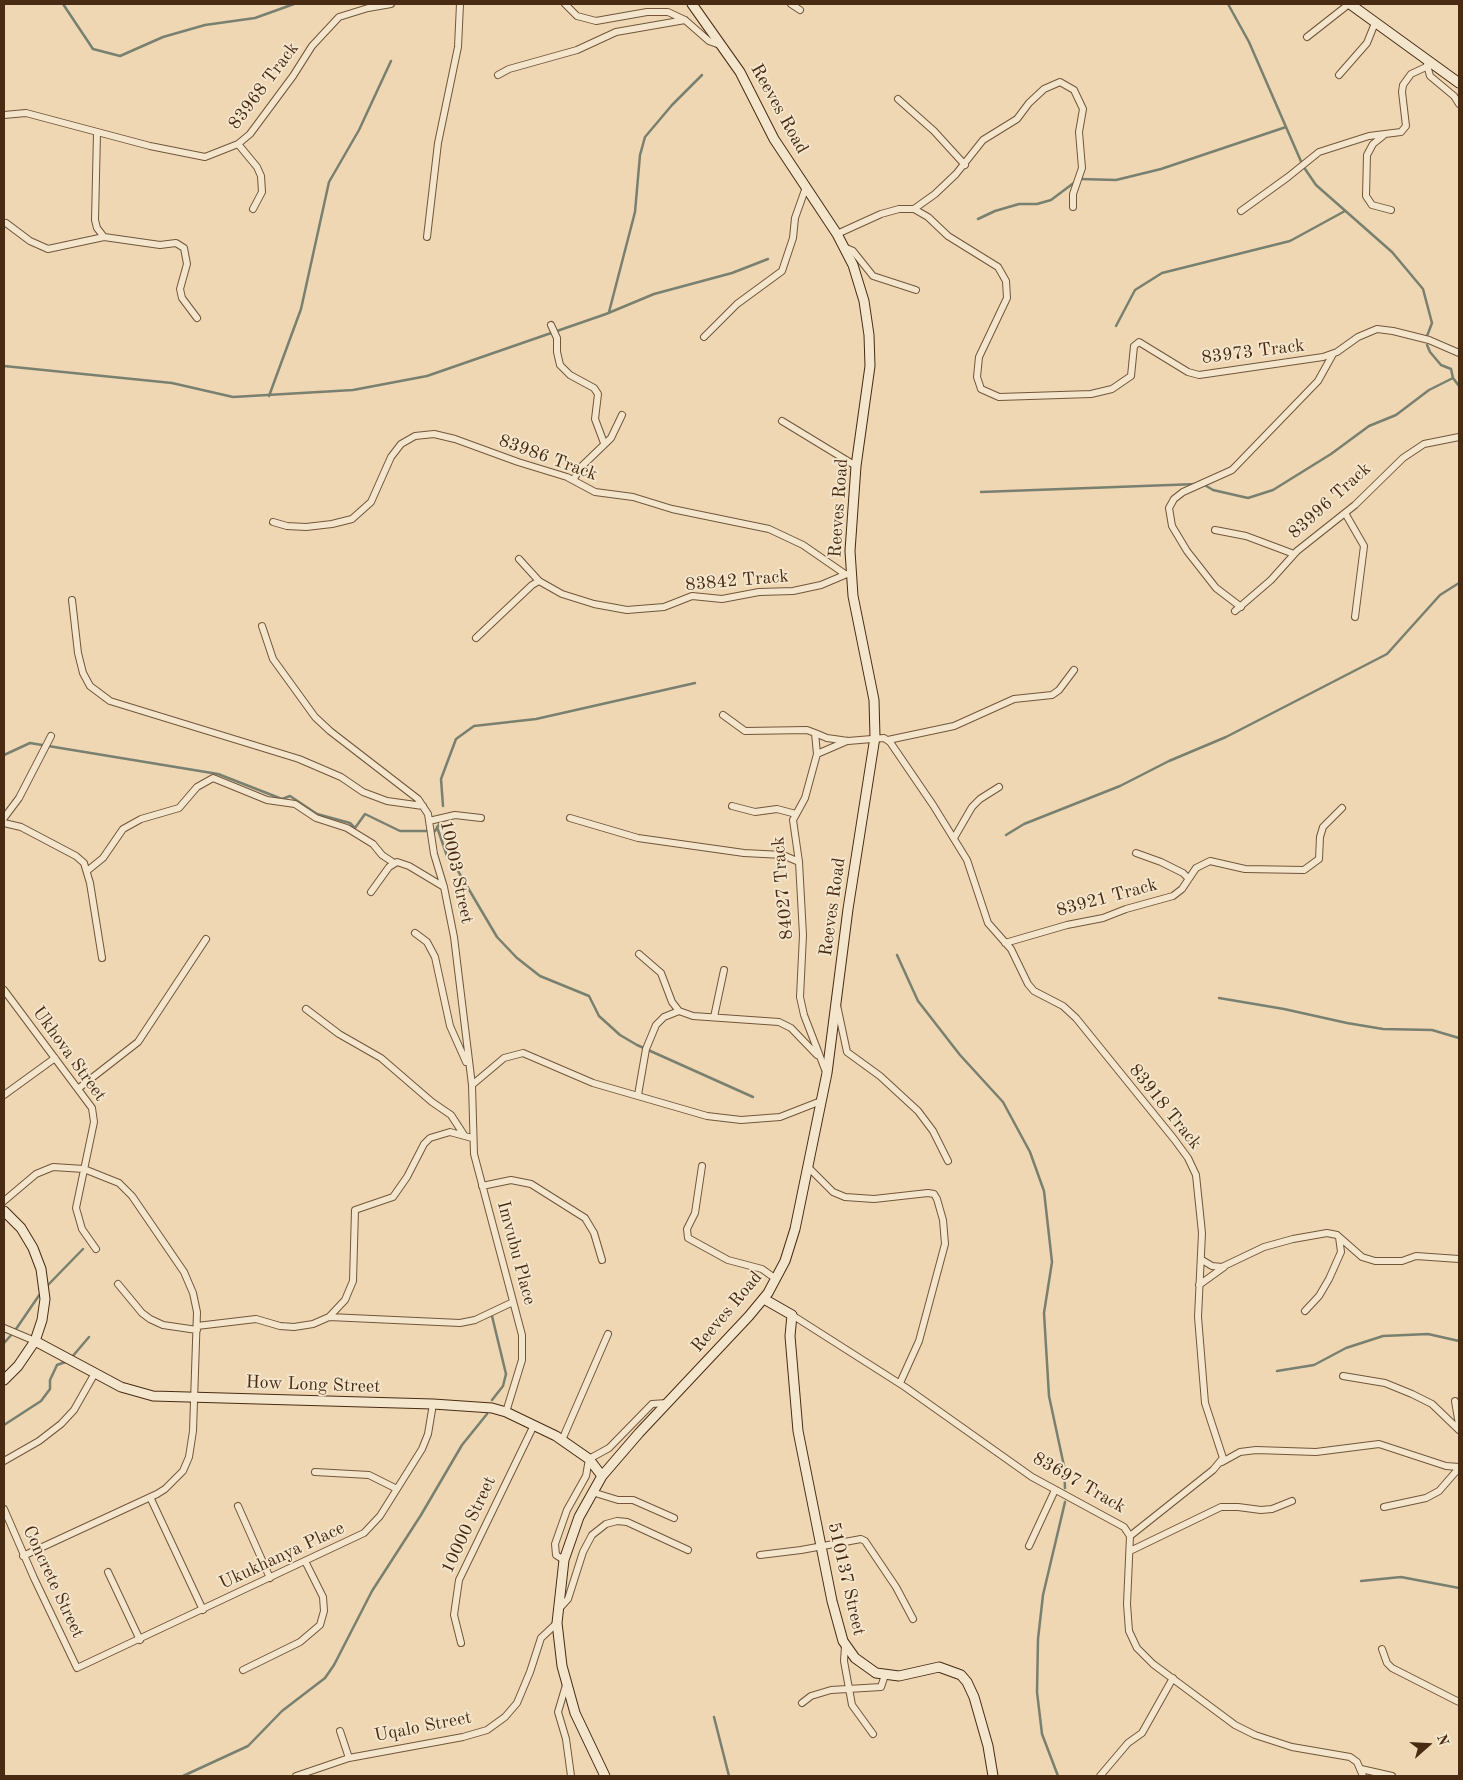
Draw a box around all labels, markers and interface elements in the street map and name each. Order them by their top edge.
street label: 83968 Track [224,38,304,134]
street label: Reeves Road [745,60,813,158]
street label: 83973 Track [1200,335,1306,369]
street label: 83986 Track [496,430,600,486]
street label: Reeves Road [825,458,853,558]
street label: 83996 Track [1284,458,1376,544]
street label: 83842 Track [684,566,790,596]
street label: 10003 Street [435,818,477,926]
street label: 84027 Track [768,835,798,941]
street label: Reeves Road [815,856,851,958]
street label: 83921 Track [1054,874,1160,922]
street label: Ukhova Street [27,1002,111,1106]
street label: 83918 Track [1124,1060,1206,1154]
street label: Imvubu Place [492,1199,540,1307]
street label: Reeves Road [687,1267,767,1357]
street label: How Long Street [245,1372,381,1398]
street label: 83697 Track [1029,1448,1129,1518]
street label: 10000 Street [437,1473,501,1577]
street label: Ukukhanya Place [216,1518,348,1594]
street label: 510137 Street [822,1520,870,1638]
street label: Concrete Street [18,1522,88,1642]
street label: Uqalo Street [373,1707,473,1747]
north arrow [1403,1720,1453,1770]
text: N [1434,1733,1451,1747]

